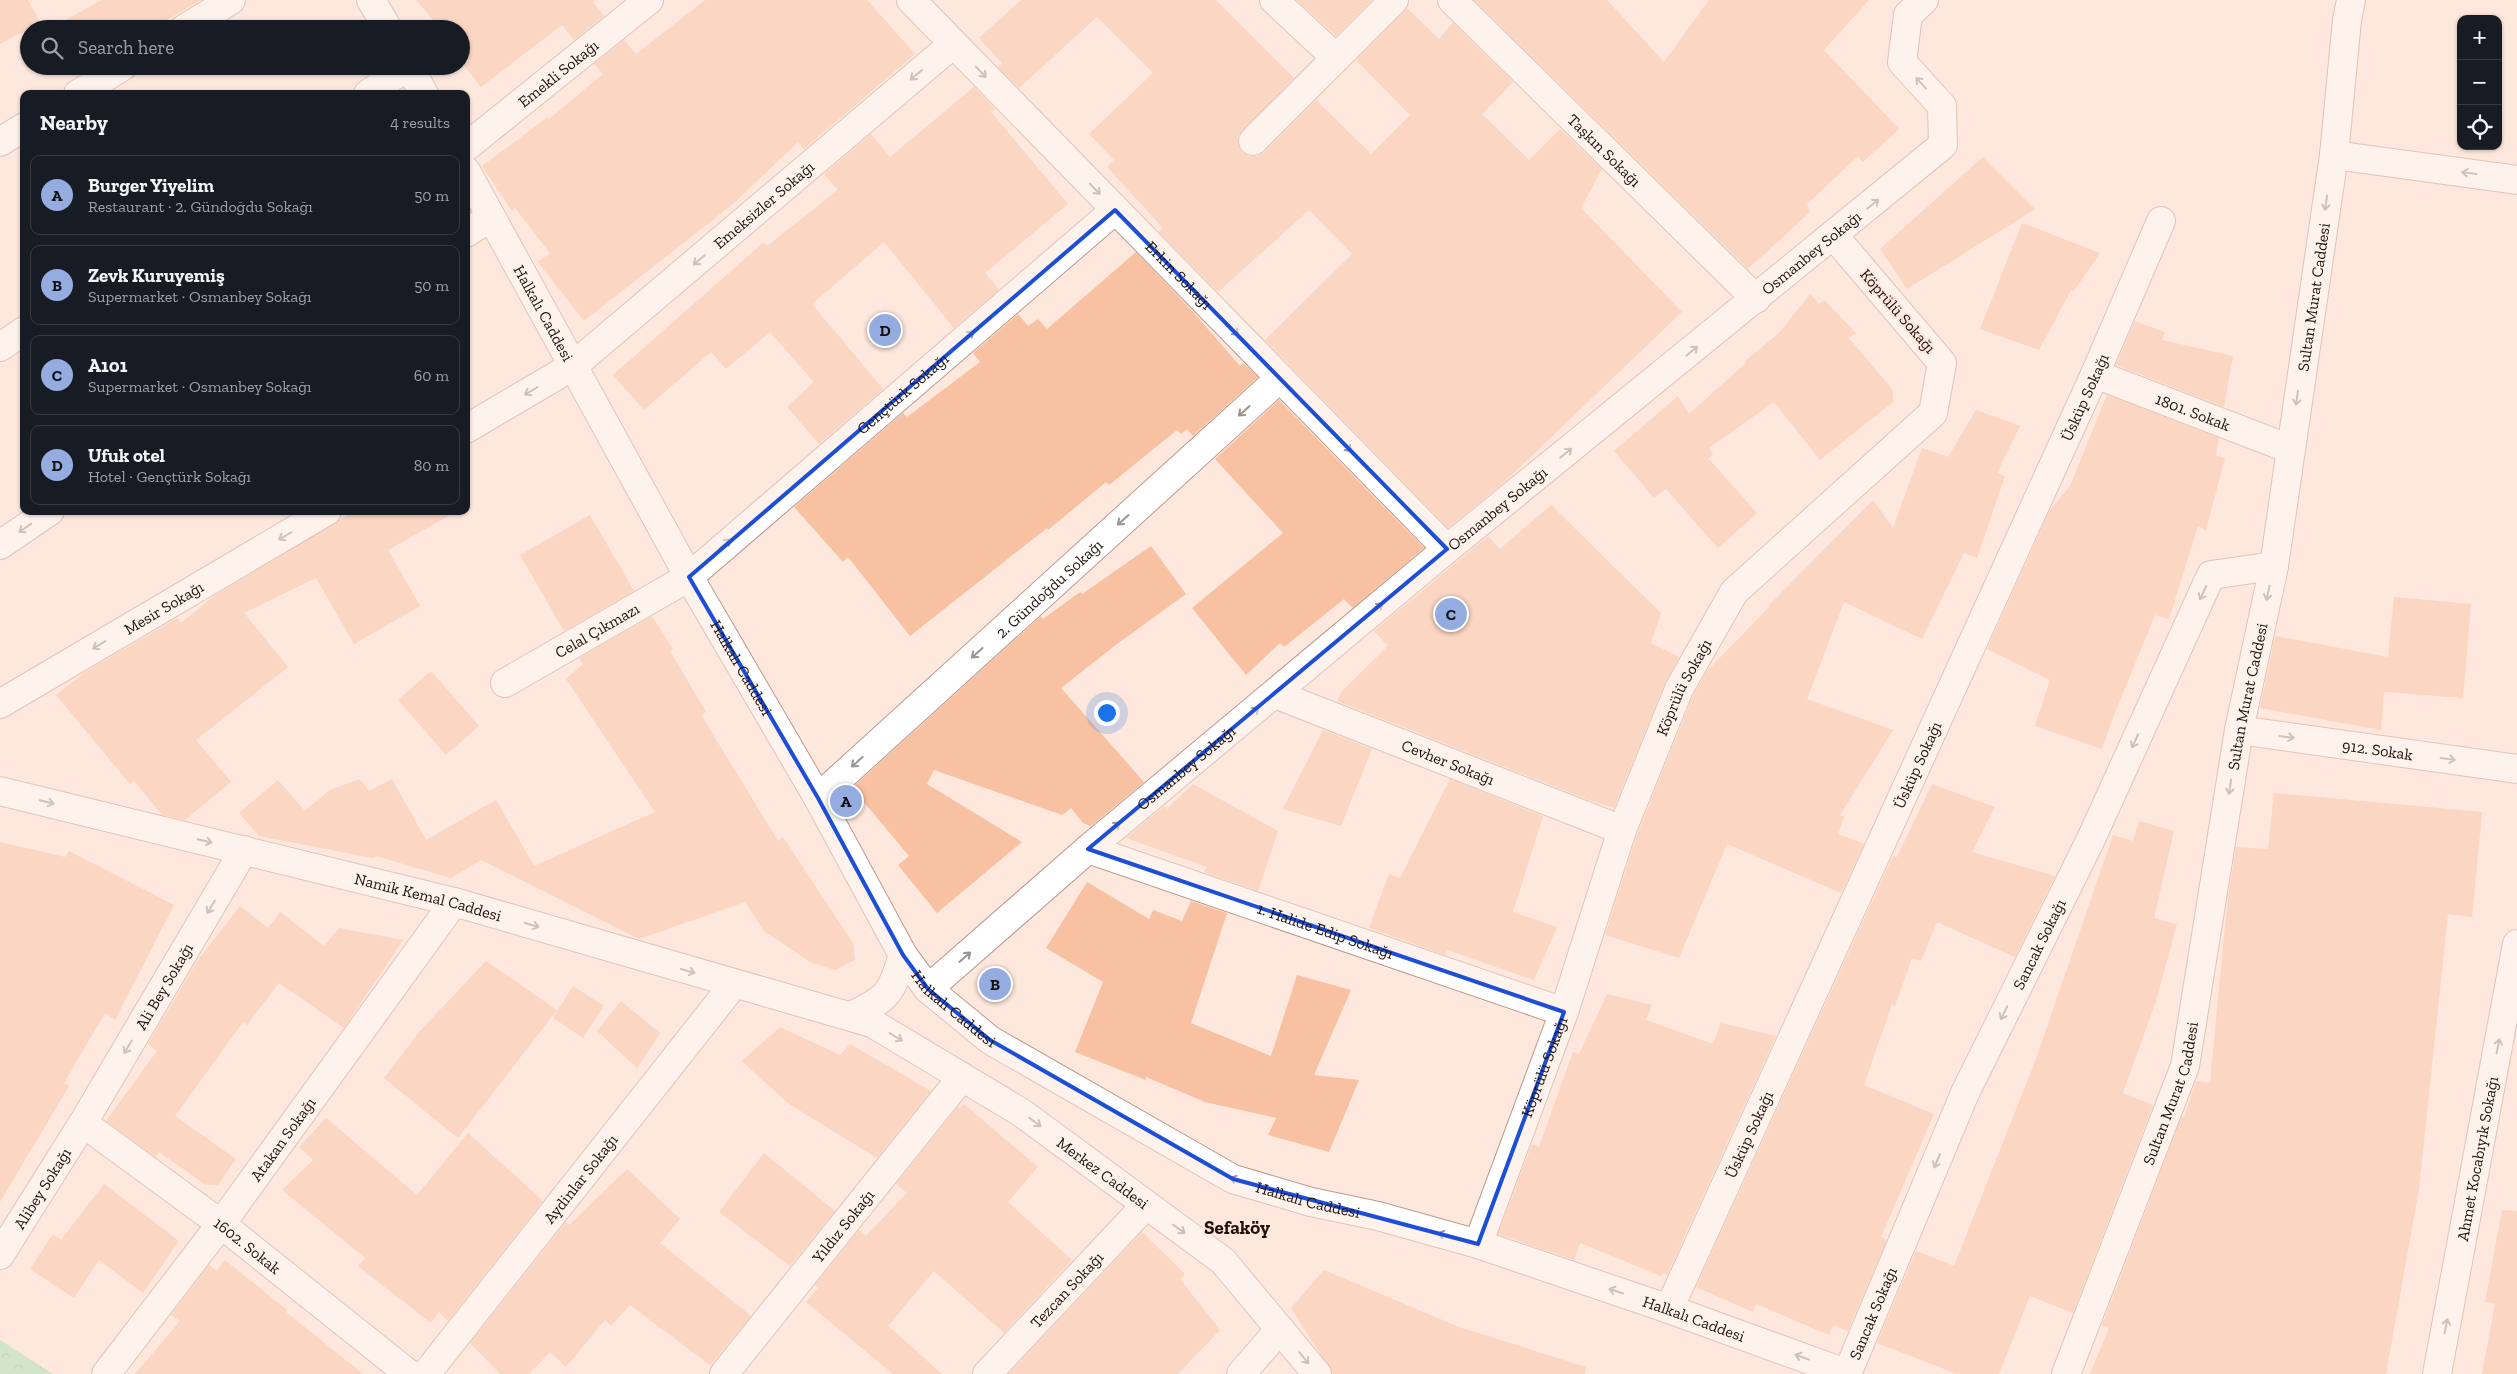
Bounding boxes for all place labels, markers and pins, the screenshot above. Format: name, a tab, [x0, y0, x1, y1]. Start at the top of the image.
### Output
pin: D	[869, 311, 901, 349]
pin: C	[1435, 595, 1467, 633]
pin: A	[830, 782, 862, 820]
pin: B	[979, 965, 1011, 1003]

